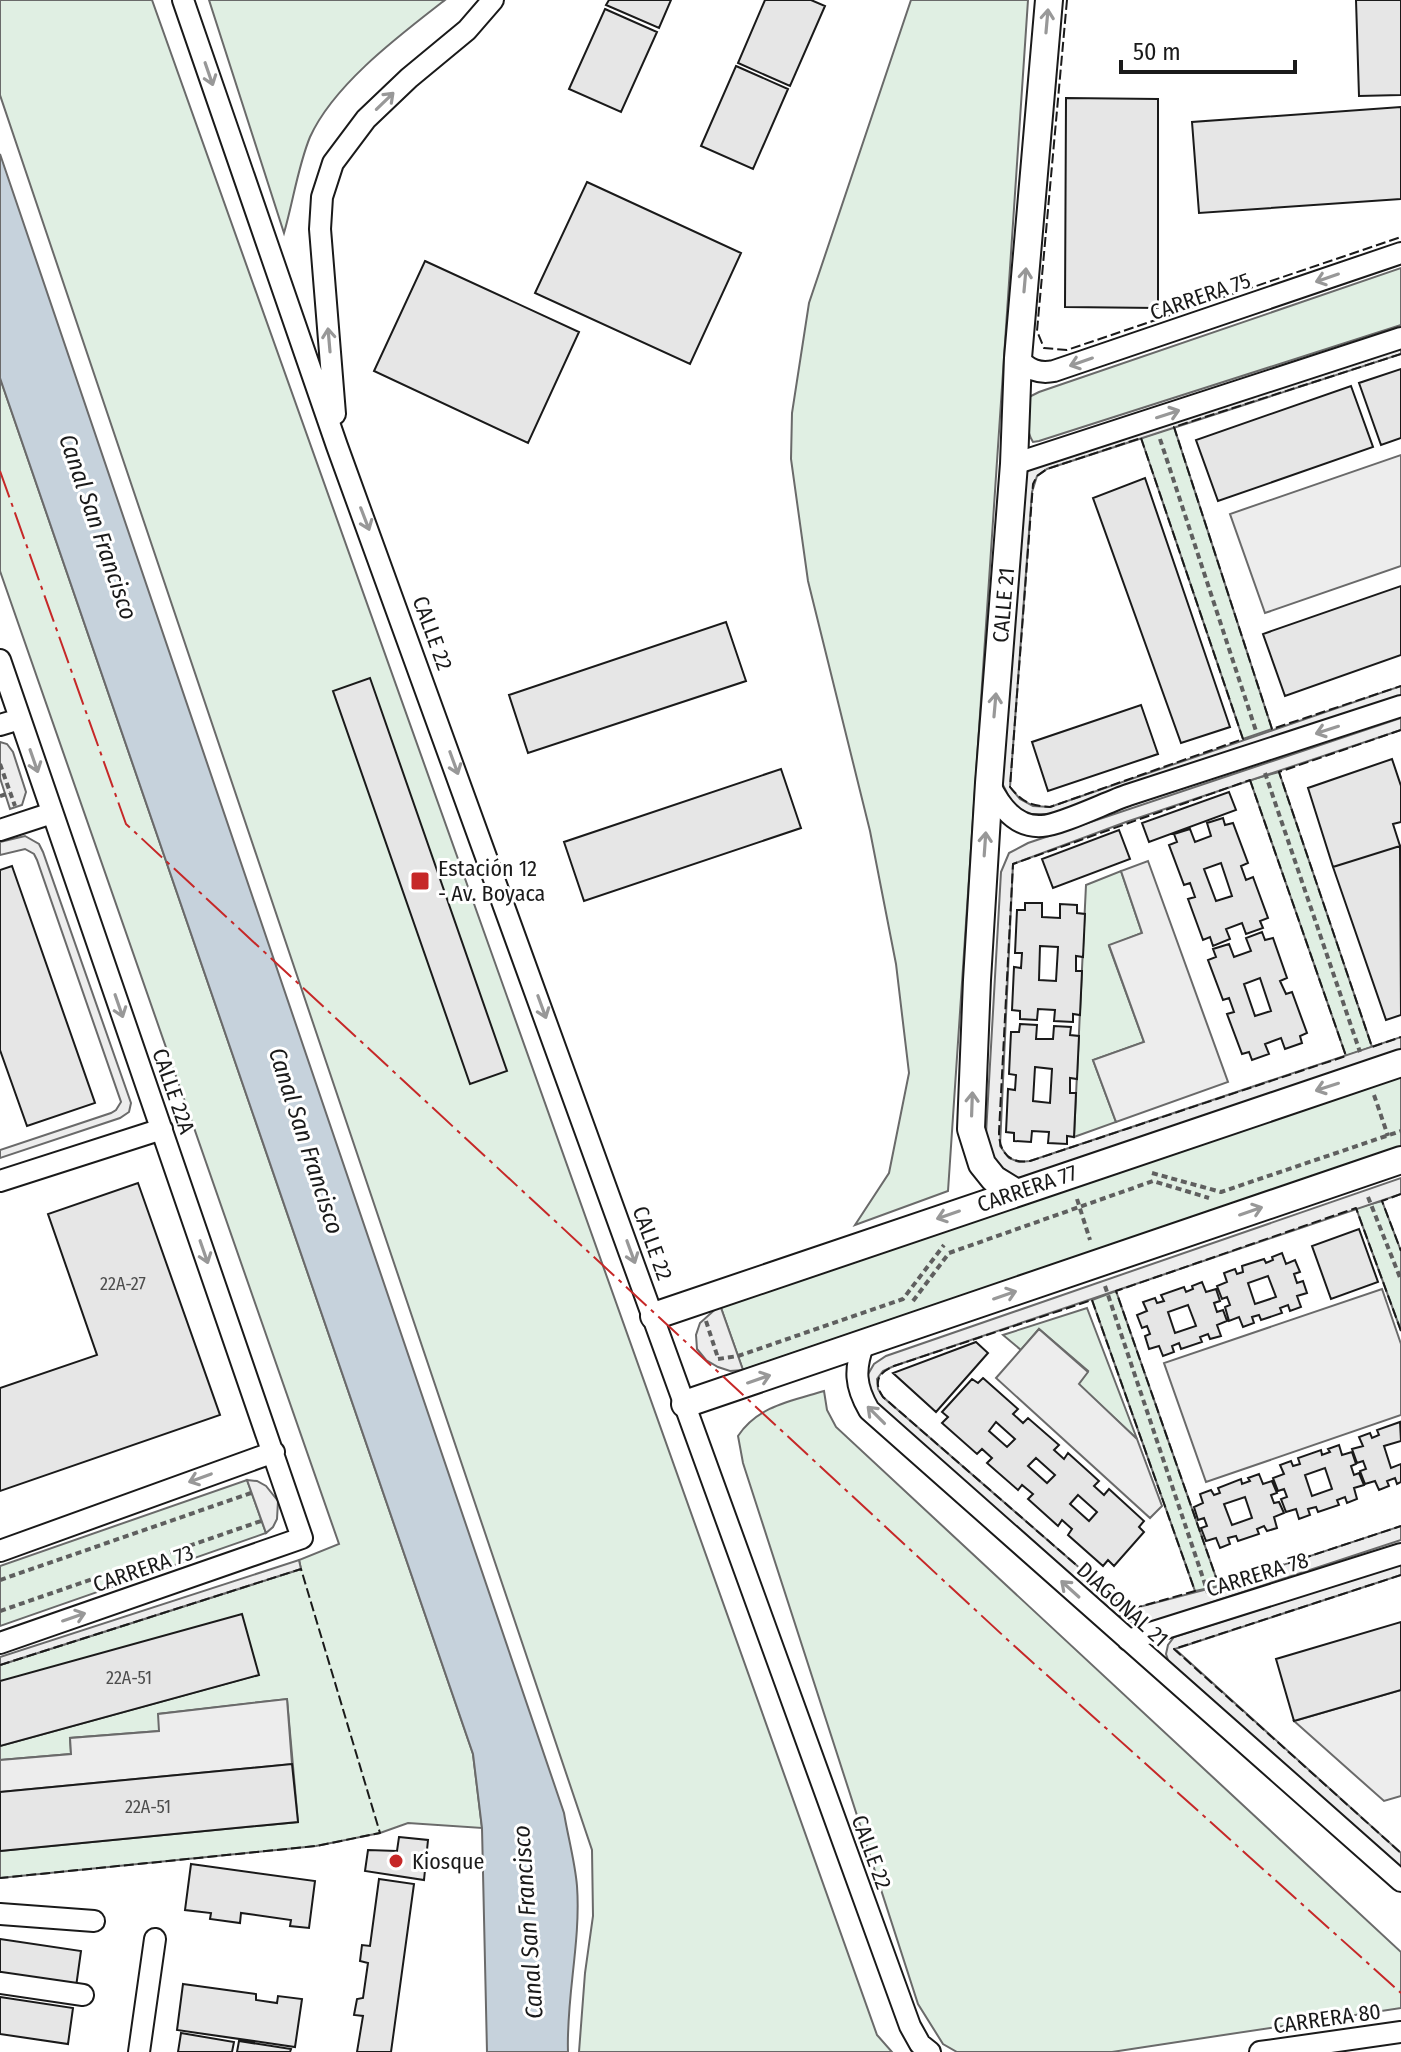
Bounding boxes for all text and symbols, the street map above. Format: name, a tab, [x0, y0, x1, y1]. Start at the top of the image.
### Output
one-way arrow	[1040, 8, 1055, 35]
scale bar	[1121, 24, 1295, 74]
text: 50 m	[1133, 38, 1181, 66]
one-way arrow	[202, 61, 217, 86]
one-way arrow	[375, 92, 394, 111]
one-way arrow	[1017, 267, 1032, 294]
street label: CARRERA 75	[1146, 267, 1254, 326]
one-way arrow	[1315, 271, 1340, 286]
one-way arrow	[321, 327, 336, 354]
one-way arrow	[1069, 355, 1094, 370]
one-way arrow	[1155, 406, 1181, 421]
water label: Canal San Francisco	[53, 431, 143, 623]
one-way arrow	[359, 506, 373, 531]
street label: CALLE 21	[987, 566, 1020, 644]
street label: CALLE 22	[407, 592, 458, 674]
one-way arrow	[988, 693, 1003, 719]
one-way arrow	[1315, 724, 1340, 738]
one-way arrow	[28, 748, 43, 773]
one-way arrow	[448, 750, 462, 775]
one-way arrow	[978, 831, 993, 858]
place label: Estación 12 - Av. Boyaca	[438, 855, 545, 907]
marker: Estación 12 - Av. Boyaca	[409, 870, 431, 892]
one-way arrow	[113, 994, 127, 1018]
one-way arrow	[536, 995, 551, 1020]
water label: Canal San Francisco	[263, 1044, 349, 1238]
street label: CALLE 22A	[146, 1045, 201, 1138]
one-way arrow	[1315, 1081, 1340, 1096]
one-way arrow	[965, 1091, 980, 1118]
street label: CARRERA 77	[974, 1159, 1081, 1218]
street label: CALLE 22	[627, 1202, 678, 1284]
one-way arrow	[1238, 1203, 1263, 1218]
one-way arrow	[936, 1209, 961, 1224]
one-way arrow	[198, 1239, 213, 1264]
one-way arrow	[624, 1239, 639, 1264]
house number: 22A-27	[100, 1273, 146, 1295]
one-way arrow	[992, 1286, 1017, 1301]
one-way arrow	[746, 1370, 771, 1385]
one-way arrow	[867, 1406, 886, 1425]
one-way arrow	[188, 1472, 213, 1486]
street label: CARRERA 73	[89, 1539, 197, 1598]
street label: CARRERA 78	[1203, 1546, 1311, 1603]
street label: DIAGONAL 21	[1071, 1556, 1174, 1653]
one-way arrow	[1060, 1580, 1080, 1598]
one-way arrow	[61, 1609, 85, 1623]
house number: 22A-51	[106, 1667, 152, 1689]
house number: 22A-51	[125, 1796, 171, 1818]
street label: CALLE 22	[846, 1811, 897, 1893]
water label: Canal San Francisco	[507, 1824, 549, 2020]
place label: Kiosque	[412, 1848, 484, 1875]
marker: Kiosque	[387, 1852, 405, 1870]
street label: CARRERA 80	[1272, 1998, 1383, 2039]

